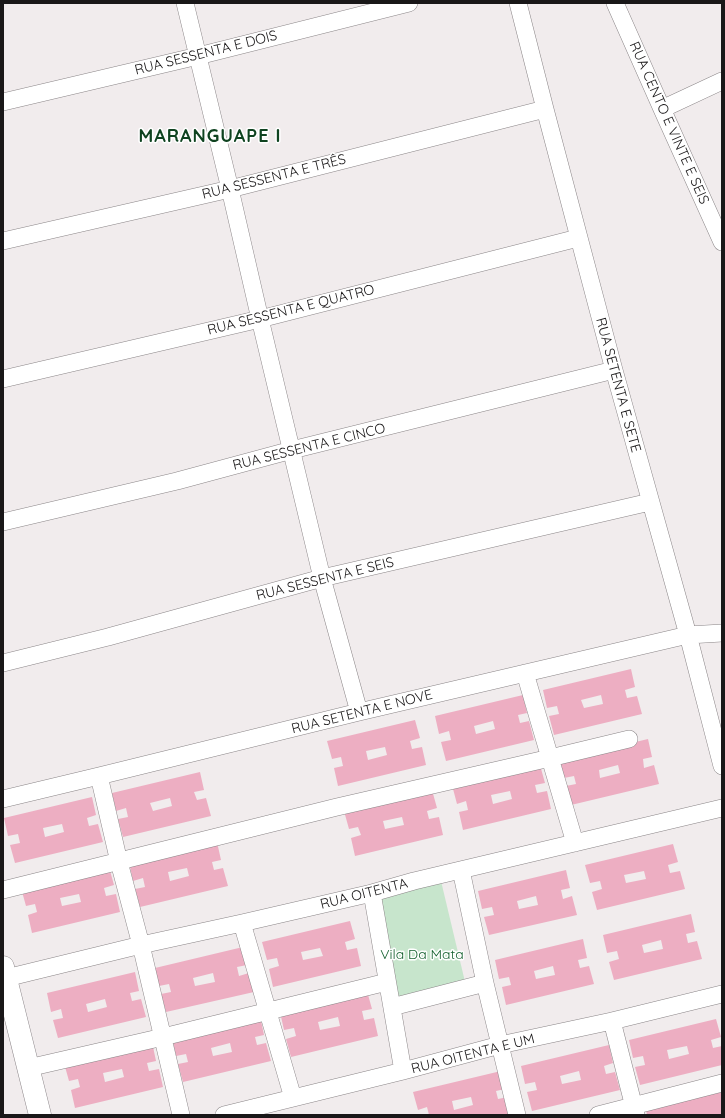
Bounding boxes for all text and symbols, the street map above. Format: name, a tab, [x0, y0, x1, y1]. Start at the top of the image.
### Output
street label: RUA SESSENTA E DOIS	[133, 27, 279, 79]
street label: RUA CENTO E VINTE E SEIS	[626, 39, 712, 207]
district label: MARANGUAPE I	[138, 126, 282, 148]
street label: RUA SESSENTA E TRÊS	[200, 151, 348, 203]
street label: RUA SESSENTA E QUATRO	[206, 281, 376, 339]
street label: RUA SETENTA E SETE	[592, 316, 644, 454]
street label: RUA SESSENTA E CINCO	[231, 420, 387, 474]
street label: RUA SESSENTA E SEIS	[254, 554, 396, 604]
street label: RUA SETENTA E NOVE	[290, 686, 434, 738]
street label: RUA OITENTA	[318, 875, 410, 913]
park label: Vila Da Mata	[380, 947, 464, 963]
street label: RUA OITENTA E UM	[409, 1031, 537, 1077]

